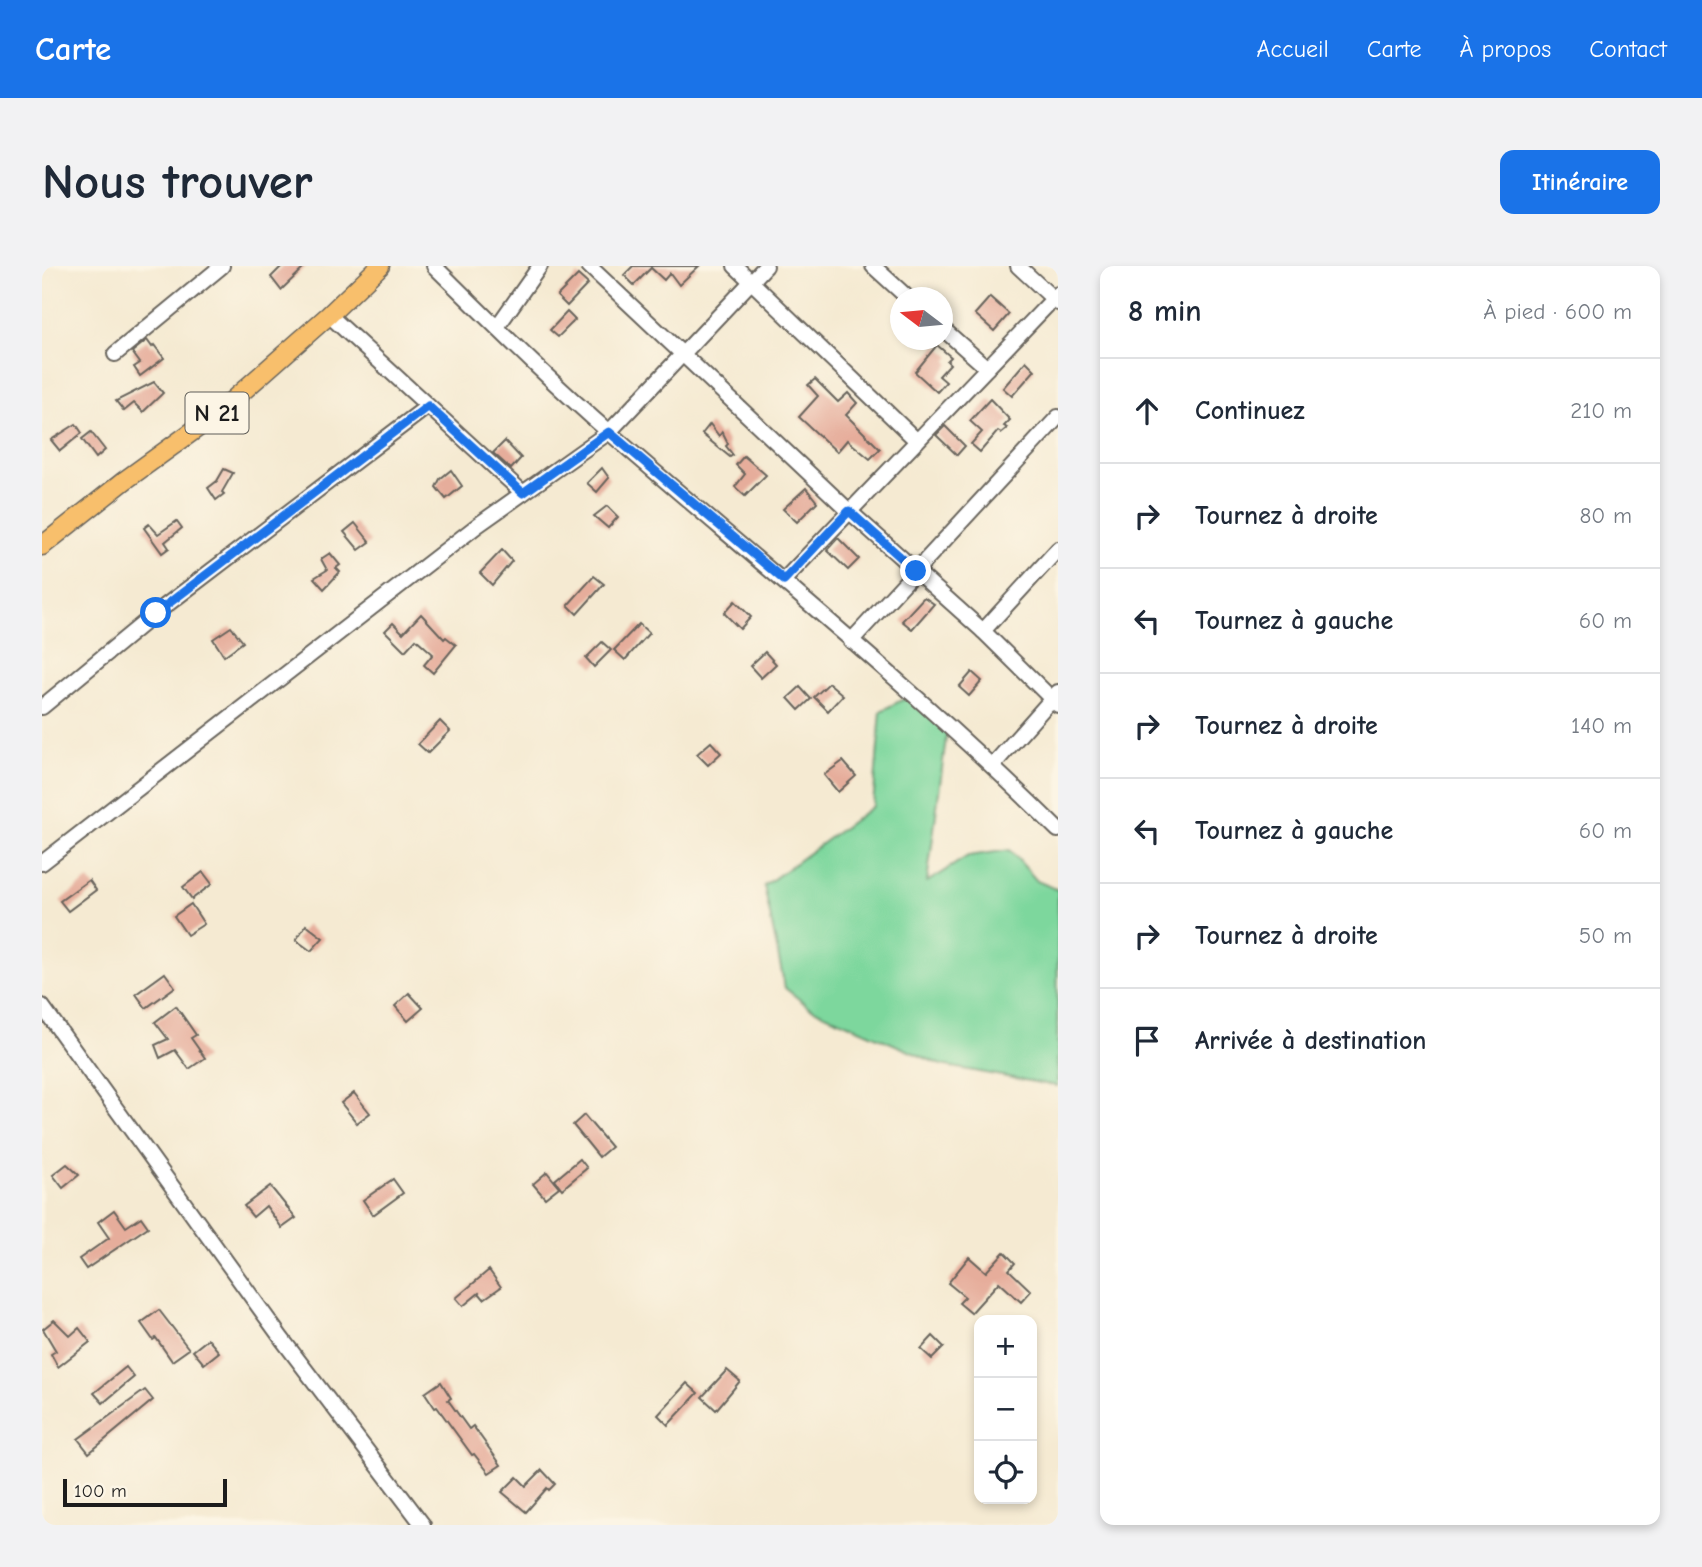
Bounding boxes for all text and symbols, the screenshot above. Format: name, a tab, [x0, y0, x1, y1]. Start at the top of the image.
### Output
text: Carte	[35, 30, 111, 68]
text: Accueil	[1257, 35, 1329, 63]
text: Carte	[1367, 35, 1422, 63]
text: À propos	[1460, 35, 1551, 63]
text: Contact	[1589, 35, 1667, 63]
button: Itinéraire	[1500, 150, 1660, 214]
text: Nous trouver	[42, 154, 313, 210]
north arrow	[890, 287, 953, 350]
text: 8 min	[1128, 294, 1202, 329]
text: À pied · 600 m	[1483, 298, 1632, 325]
icon: ahead	[1128, 392, 1166, 430]
road number: N 21	[186, 393, 248, 434]
text: Continuez	[1195, 396, 1305, 426]
text: 210 m	[1570, 397, 1632, 424]
icon: right	[1128, 497, 1166, 535]
text: Tournez à droite	[1195, 501, 1378, 531]
text: 80 m	[1579, 502, 1632, 529]
route end	[900, 555, 931, 586]
route start	[140, 597, 171, 628]
icon: left	[1128, 602, 1166, 640]
text: Tournez à gauche	[1195, 606, 1393, 636]
text: 60 m	[1579, 607, 1632, 634]
icon: right	[1128, 707, 1166, 745]
text: Tournez à droite	[1195, 711, 1378, 741]
text: 140 m	[1571, 712, 1632, 739]
icon: left	[1128, 812, 1166, 850]
text: Tournez à gauche	[1195, 816, 1393, 846]
text: 60 m	[1579, 817, 1632, 844]
icon: right	[1128, 917, 1166, 955]
text: Tournez à droite	[1195, 921, 1378, 951]
text: 50 m	[1579, 922, 1632, 949]
icon: arrive	[1128, 1022, 1166, 1060]
text: Arrivée à destination	[1195, 1026, 1426, 1056]
map controls	[974, 1315, 1037, 1504]
button: +	[974, 1315, 1037, 1378]
button: −	[974, 1378, 1037, 1441]
button: locate	[974, 1441, 1037, 1504]
scale bar	[63, 1476, 228, 1508]
text: 100 m	[74, 1480, 127, 1502]

